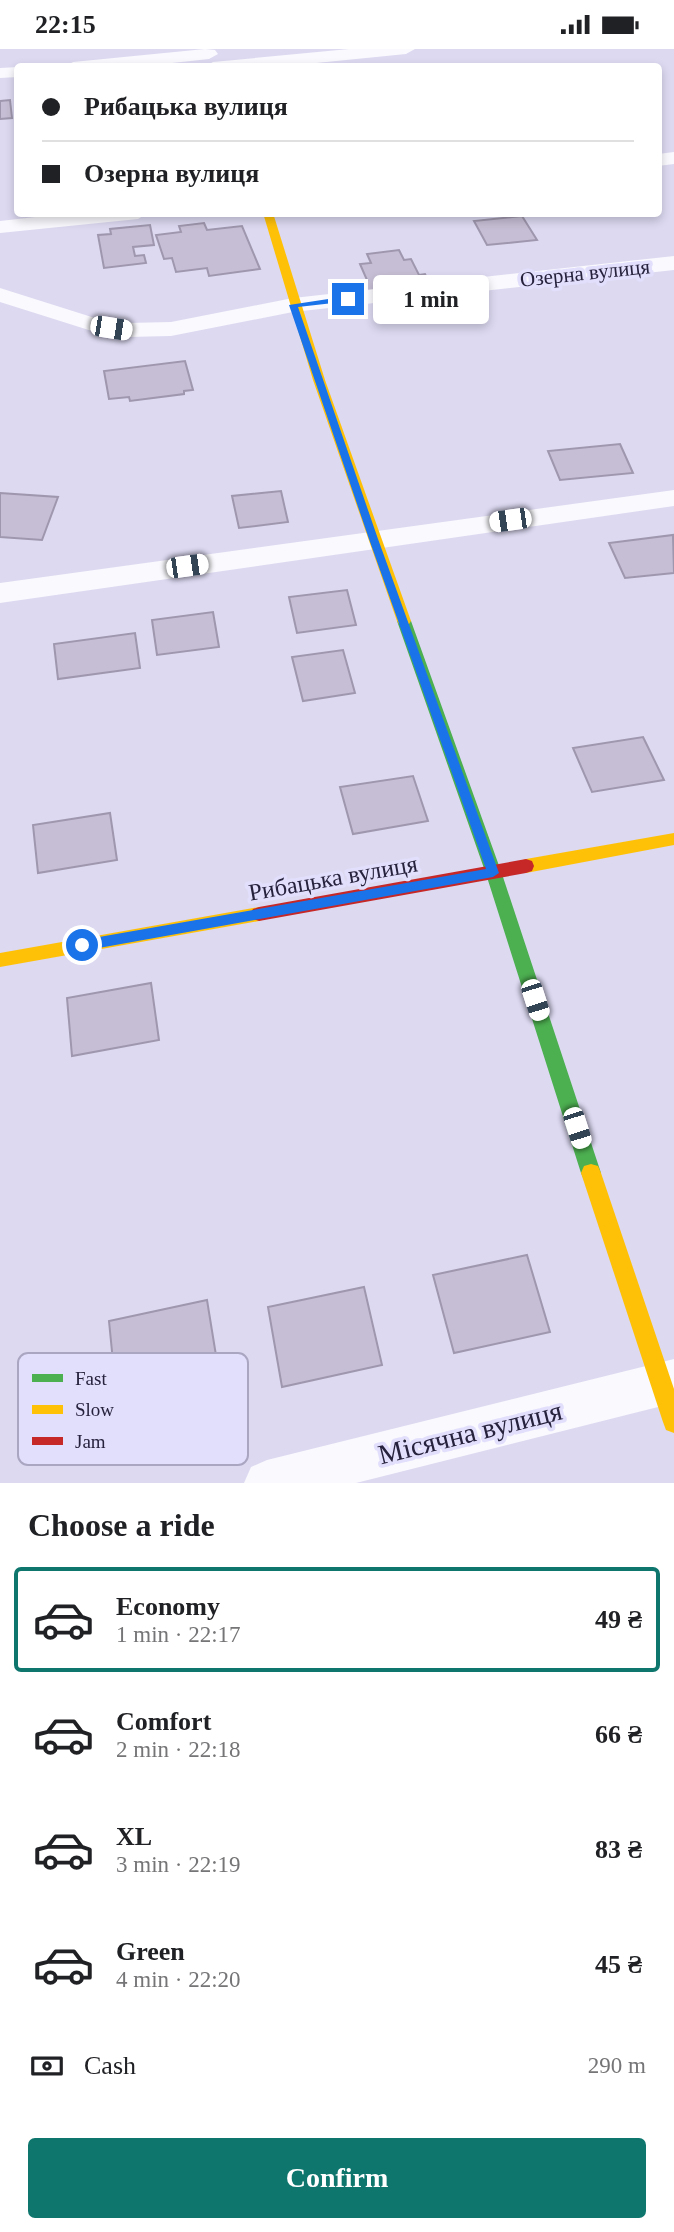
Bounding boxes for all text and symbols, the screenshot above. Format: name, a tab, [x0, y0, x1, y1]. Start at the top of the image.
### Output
text: 22:15	[35, 10, 96, 39]
text: Рибацька вулиця	[84, 92, 288, 121]
text: Озерна вулиця	[84, 159, 259, 188]
street label: Озерна вулиця	[519, 254, 651, 292]
callout: 1 min	[372, 275, 488, 323]
route end	[332, 283, 364, 315]
text: 1 min	[403, 287, 459, 312]
car	[89, 314, 134, 342]
car	[488, 507, 533, 533]
car	[165, 553, 210, 579]
street label: Рибацька вулиця	[247, 850, 419, 906]
route start	[66, 929, 98, 961]
car	[519, 977, 552, 1023]
car	[561, 1105, 594, 1151]
legend	[18, 1353, 248, 1465]
text: Fast	[75, 1368, 107, 1389]
street label: Місячна вулиця	[375, 1395, 565, 1470]
text: Slow	[75, 1399, 114, 1420]
text: Jam	[75, 1431, 106, 1452]
text: Choose a ride	[28, 1507, 215, 1543]
icon: car	[32, 1588, 95, 1651]
text: Economy	[116, 1592, 220, 1621]
text: 49 ₴	[595, 1605, 642, 1634]
text: 1 min · 22:17	[116, 1622, 241, 1647]
icon: car	[32, 1703, 95, 1766]
text: Comfort	[116, 1707, 211, 1736]
text: 66 ₴	[595, 1720, 642, 1749]
text: 2 min · 22:18	[116, 1737, 241, 1762]
icon: car	[32, 1818, 95, 1881]
text: XL	[116, 1822, 152, 1851]
text: 83 ₴	[595, 1835, 642, 1864]
text: 3 min · 22:19	[116, 1852, 241, 1877]
icon: car	[32, 1933, 95, 1996]
text: Green	[116, 1937, 185, 1966]
text: 45 ₴	[595, 1950, 642, 1979]
text: 4 min · 22:20	[116, 1967, 241, 1992]
icon: cash	[28, 2047, 66, 2085]
text: Cash	[84, 2051, 136, 2080]
text: 290 m	[588, 2053, 646, 2078]
button: Confirm	[28, 2138, 646, 2218]

